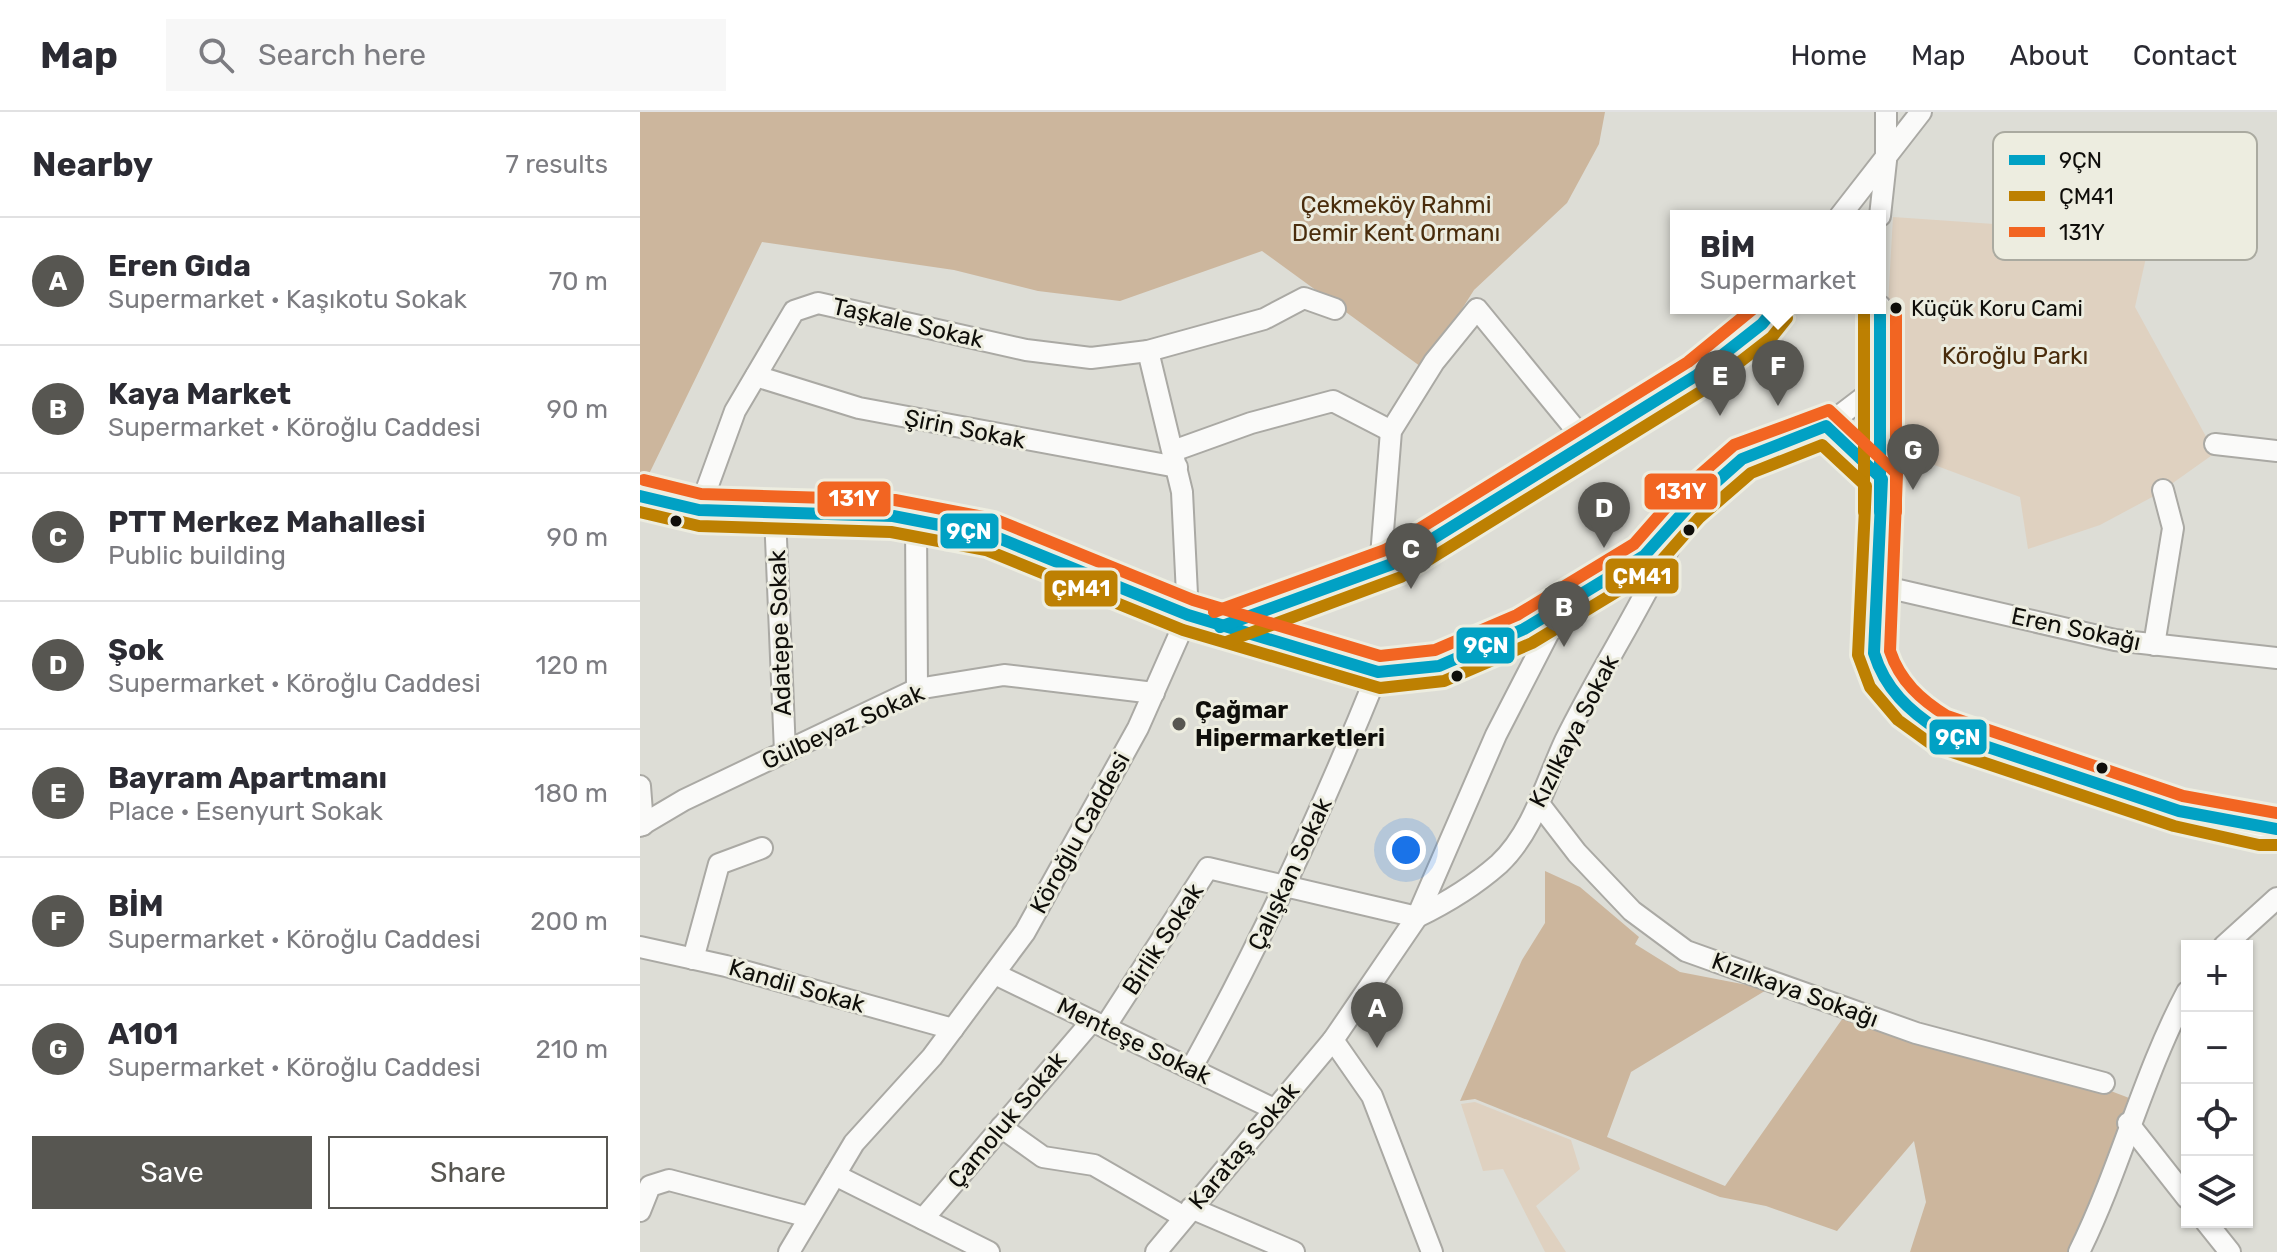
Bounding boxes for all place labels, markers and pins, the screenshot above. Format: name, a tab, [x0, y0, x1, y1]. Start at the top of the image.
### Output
place label: Küçük Koru Cami	[1911, 295, 2083, 322]
marker: Küçük Koru Cami	[1888, 300, 1904, 316]
pin: F	[1752, 340, 1804, 406]
pin: E	[1694, 350, 1746, 416]
pin: G	[1887, 424, 1939, 490]
pin: D	[1578, 482, 1630, 548]
unlabelled marker	[668, 513, 684, 529]
unlabelled marker	[1681, 522, 1697, 538]
pin: C	[1385, 523, 1437, 589]
pin: B	[1538, 581, 1590, 647]
unlabelled marker	[1449, 668, 1465, 684]
place label: Çağmar Hipermarketleri	[1195, 696, 1385, 752]
marker: Çağmar Hipermarketleri	[1170, 715, 1188, 733]
unlabelled marker	[2094, 760, 2110, 776]
pin: A	[1351, 982, 1403, 1048]

